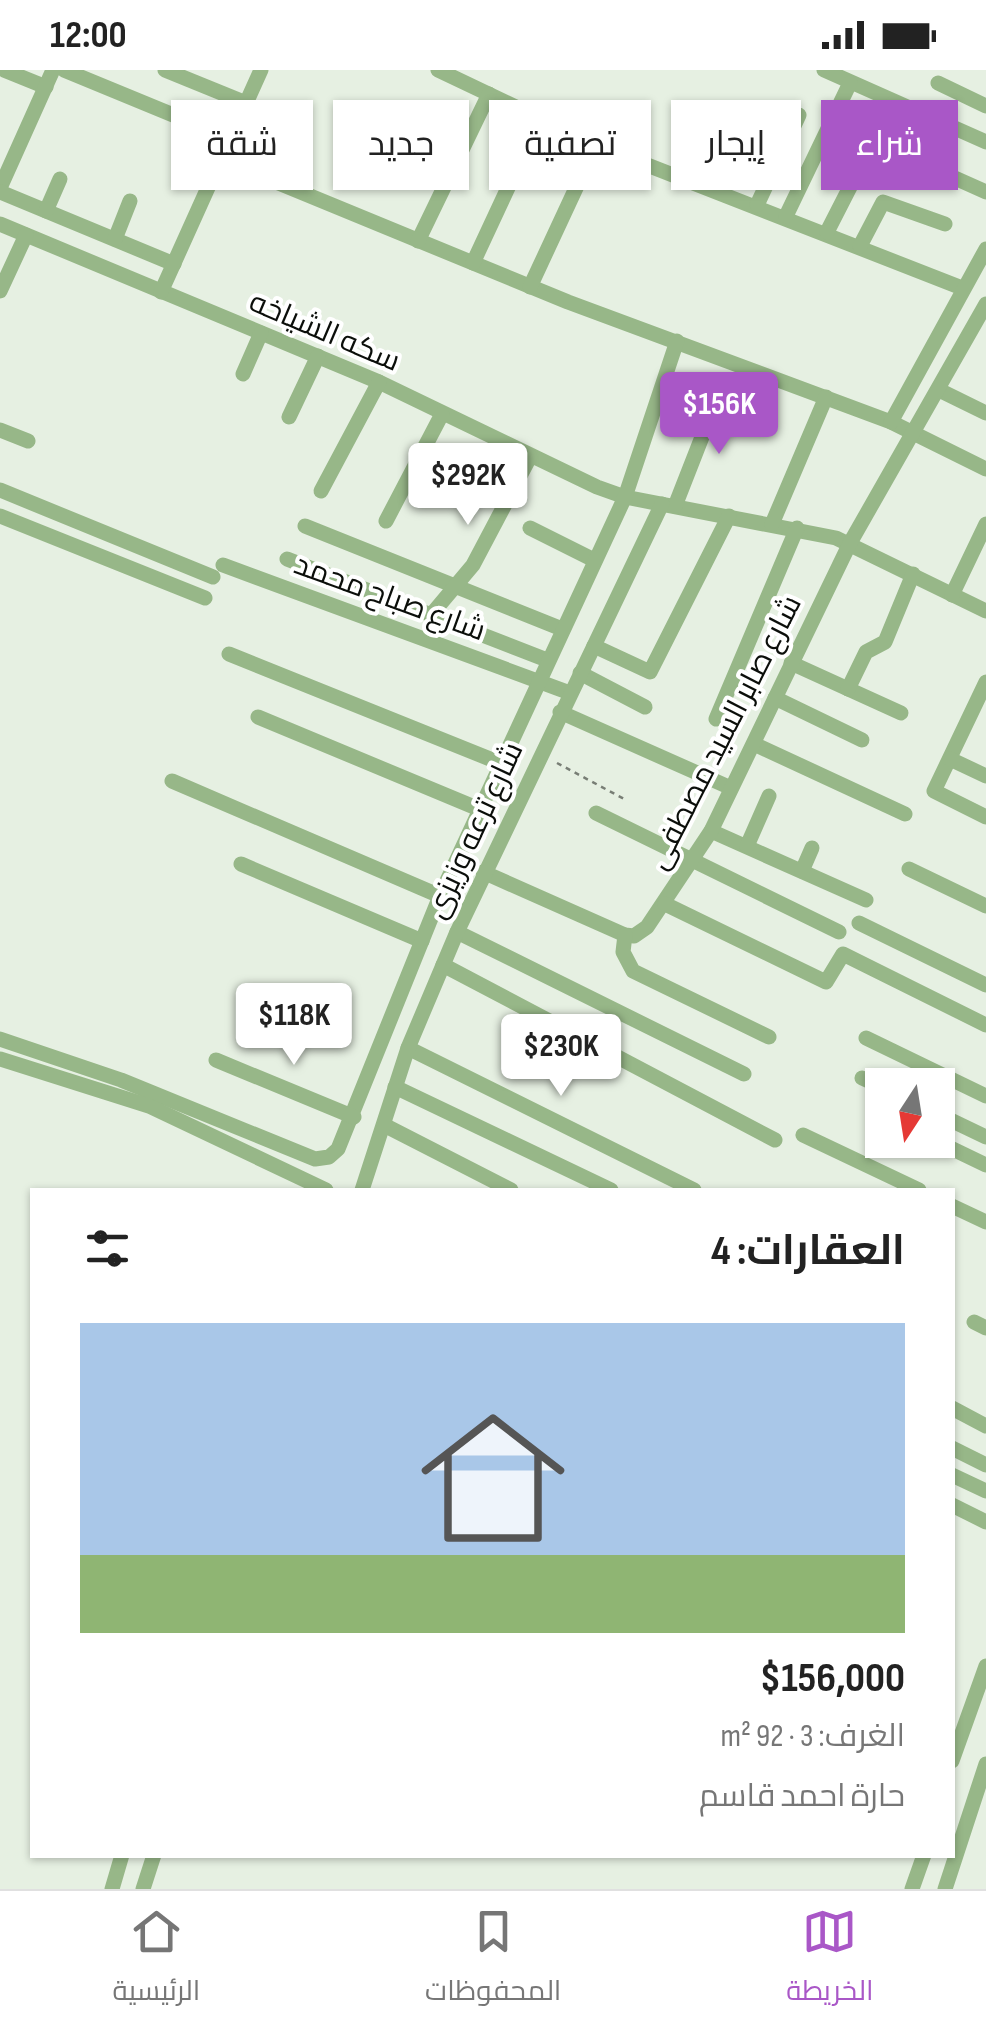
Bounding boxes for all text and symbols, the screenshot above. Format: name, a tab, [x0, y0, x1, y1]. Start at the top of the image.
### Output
text: 12:00	[50, 13, 127, 58]
chip: شقة	[171, 100, 313, 190]
chip: جديد	[333, 100, 469, 190]
chip: تصفية	[489, 100, 651, 190]
chip: إيجار	[671, 100, 801, 190]
chip: شراء	[821, 100, 958, 190]
street label: سكه الشياخه	[244, 284, 405, 380]
pin: $156K	[649, 372, 789, 457]
text: $156K	[682, 385, 756, 424]
pin: $292K	[398, 443, 538, 528]
text: $292K	[430, 456, 506, 495]
street label: شارع صباح محمد	[289, 547, 490, 650]
street label: شارع صابر السيد مصطفى	[640, 589, 811, 876]
street label: شارع ترعه وزيزى	[418, 737, 532, 925]
pin: $118K	[224, 983, 364, 1068]
text: $118K	[258, 996, 330, 1035]
pin: $230K	[491, 1014, 631, 1099]
text: $230K	[523, 1027, 599, 1066]
north arrow	[865, 1068, 955, 1158]
map controls	[865, 1068, 955, 1158]
icon: filters	[80, 1221, 135, 1276]
text: العقارات: 4	[711, 1226, 905, 1277]
icon: home	[403, 1388, 583, 1568]
text: $156,000	[760, 1653, 905, 1704]
text: الغرف: 3 · 92 m²	[720, 1717, 905, 1756]
text: حارة احمد قاسم	[699, 1777, 905, 1816]
tab: الرئيسية	[112, 1904, 200, 2016]
tab: المحفوظات	[425, 1904, 561, 2016]
tab: الخريطة	[786, 1904, 874, 2016]

